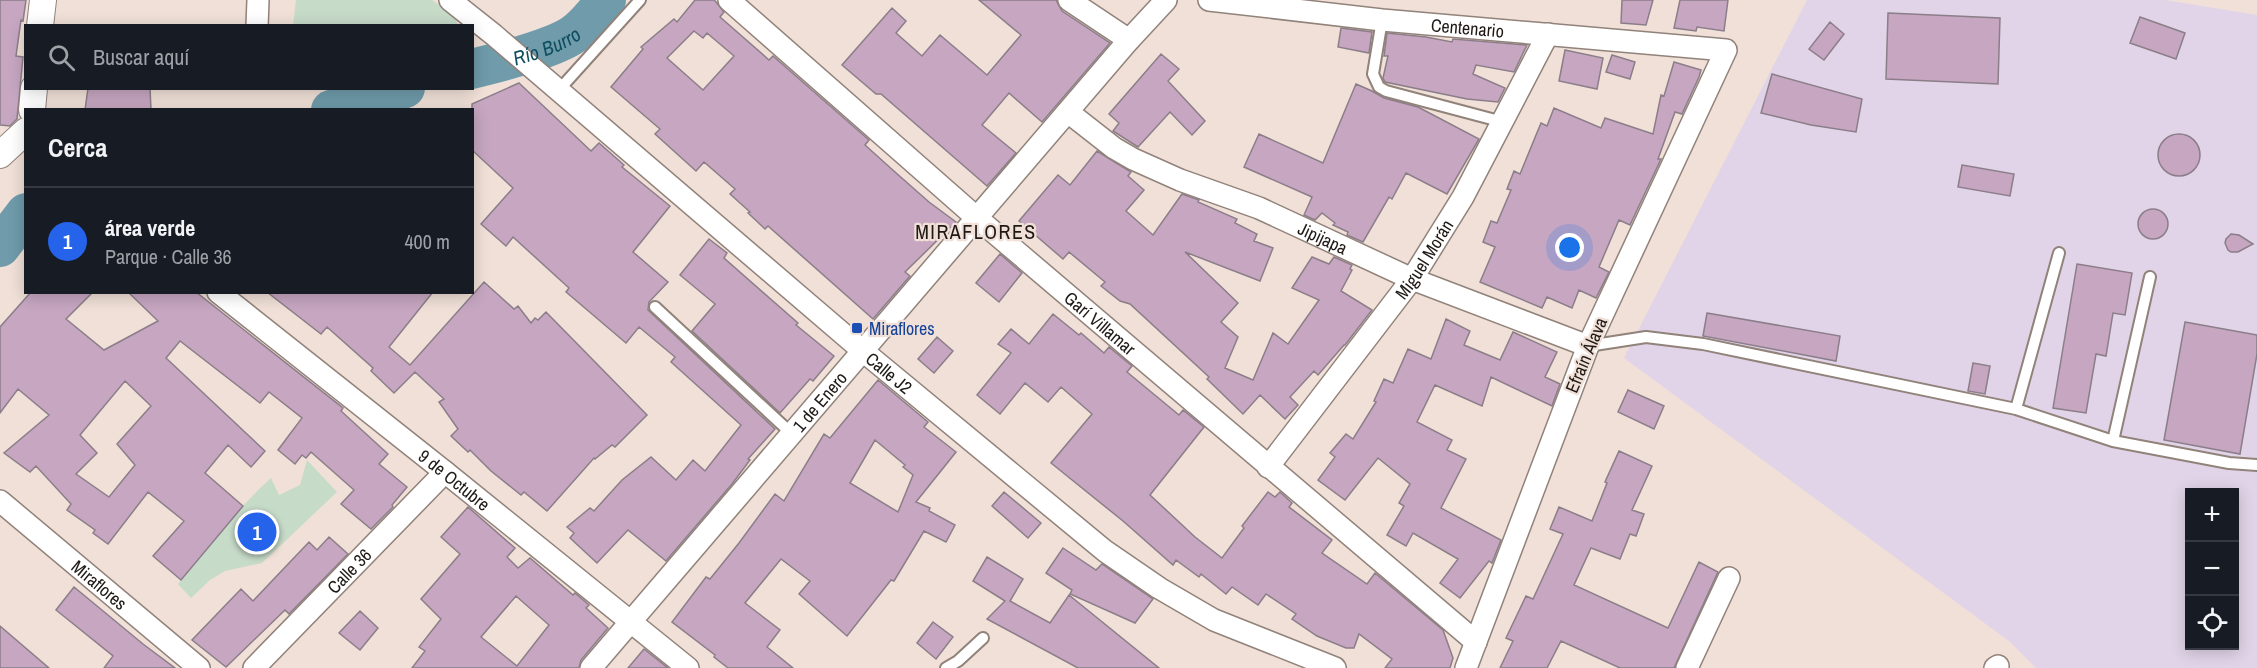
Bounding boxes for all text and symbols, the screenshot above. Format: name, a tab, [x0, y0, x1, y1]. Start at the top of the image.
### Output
street label: Centenario	[1430, 12, 1505, 43]
water label: Río Burro	[510, 20, 586, 71]
search box	[24, 24, 474, 90]
icon: search	[45, 41, 78, 74]
text: Buscar aquí	[93, 42, 189, 72]
text: Cerca	[48, 130, 107, 165]
text: área verde	[105, 213, 195, 243]
street label: Miguel Morán	[1389, 214, 1459, 304]
street label: Jipijapa	[1294, 215, 1352, 260]
district label: MIRAFLORES	[915, 218, 1037, 245]
text: 1	[63, 228, 72, 255]
text: 400 m	[404, 228, 450, 255]
your location	[1555, 233, 1584, 262]
text: Parque · Calle 36	[105, 243, 232, 270]
street label: Garí Villamar	[1059, 285, 1142, 360]
street label: Efraín Álava	[1559, 313, 1613, 397]
place label: Miraflores	[869, 316, 935, 341]
marker: Miraflores	[850, 321, 864, 335]
street label: Calle J2	[861, 346, 918, 399]
street label: 1 de Enero	[786, 366, 852, 437]
street label: 9 de Octubre	[413, 443, 496, 516]
map controls	[2185, 488, 2239, 650]
button: +	[2185, 488, 2239, 542]
pin: 1	[238, 510, 276, 554]
street label: Calle 36	[321, 542, 377, 599]
button: −	[2185, 542, 2239, 596]
street label: Miraflores	[66, 554, 133, 615]
button: locate	[2185, 596, 2239, 650]

